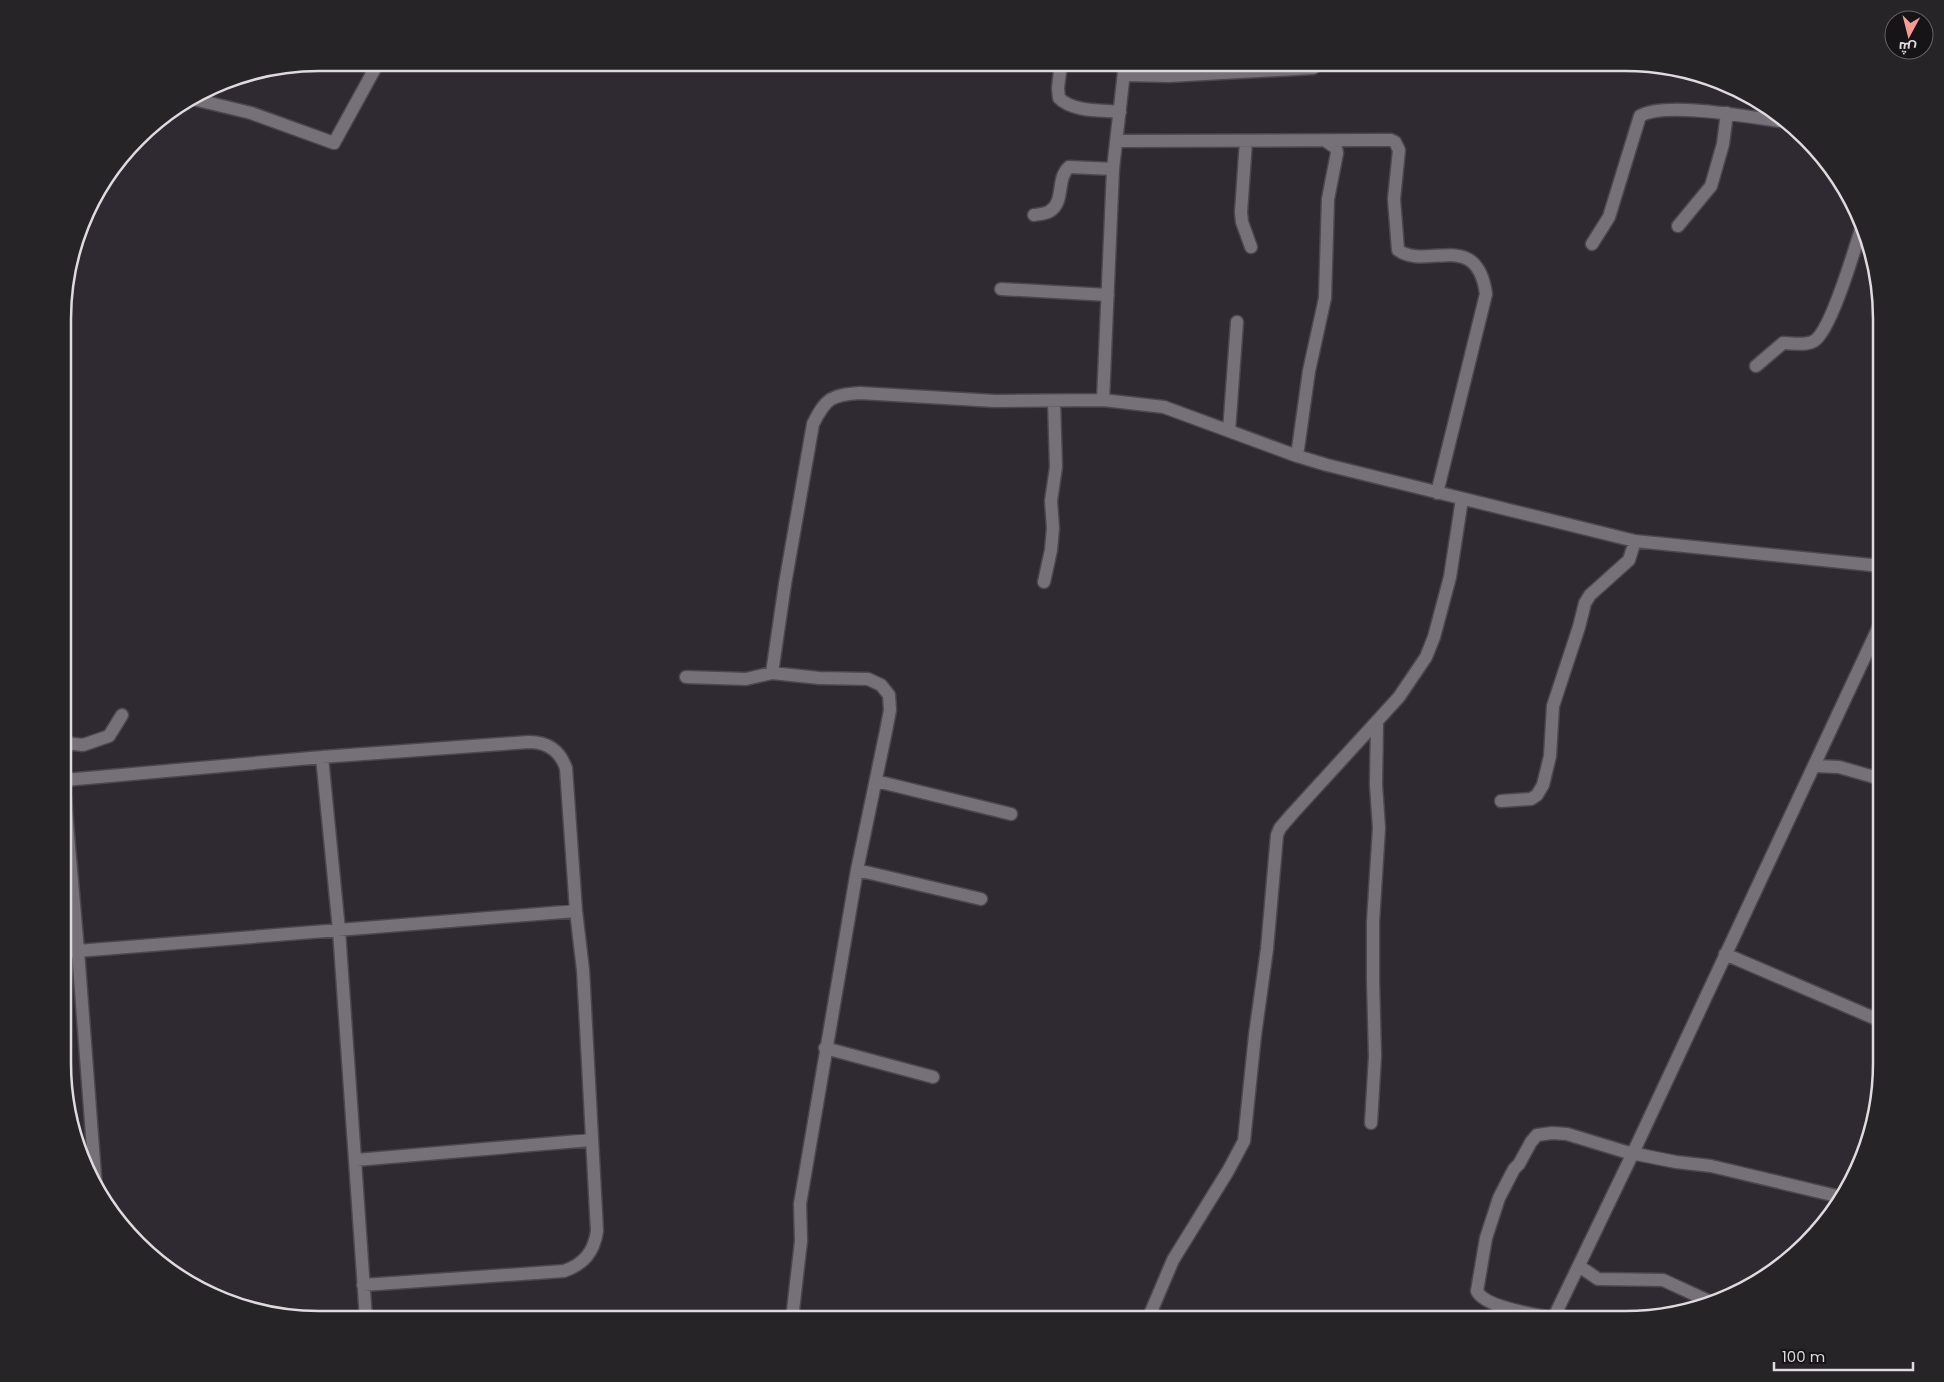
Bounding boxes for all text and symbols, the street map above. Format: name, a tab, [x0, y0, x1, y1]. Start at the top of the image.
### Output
north arrow	[1884, 10, 1934, 60]
text: ش	[1897, 37, 1918, 59]
scale bar	[1774, 1340, 1913, 1372]
text: 100 m	[1782, 1346, 1825, 1367]

